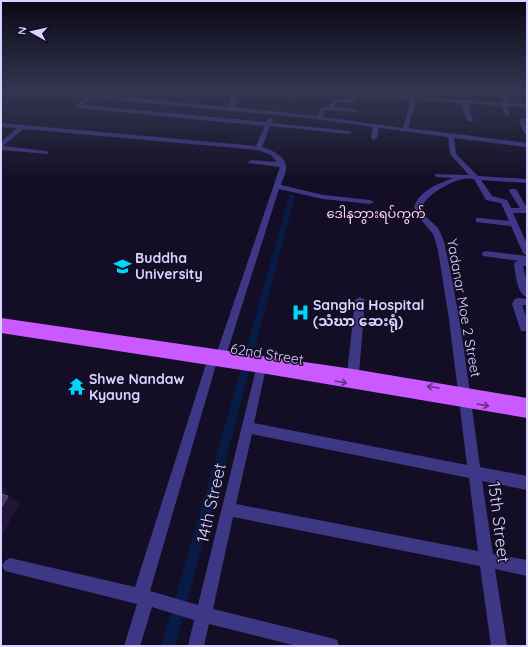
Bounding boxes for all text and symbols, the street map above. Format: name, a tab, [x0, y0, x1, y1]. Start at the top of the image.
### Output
north arrow	[12, 12, 52, 52]
text: N	[15, 26, 30, 36]
district label: ဒေါနဘွားရပ်ကွက်	[326, 205, 426, 224]
street label: Yadanar Moe 2 Street	[443, 237, 485, 379]
place label: Buddha University	[135, 249, 203, 283]
school or university icon: Buddha University	[112, 256, 132, 276]
place label: Sangha Hospital (သံဃာ ဆေးရုံ)	[313, 296, 424, 333]
hospital icon: Sangha Hospital (သံဃာ ဆေးရုံ)	[290, 303, 310, 323]
street label: 62nd Street	[229, 339, 305, 369]
place label: Shwe Nandaw Kyaung	[89, 370, 184, 404]
temple icon: Shwe Nandaw Kyaung	[66, 377, 86, 397]
one-way arrow	[334, 378, 347, 386]
one-way arrow	[427, 383, 440, 391]
one-way arrow	[476, 401, 489, 409]
street label: 14th Street	[191, 461, 230, 545]
street label: 15th Street	[484, 480, 515, 564]

